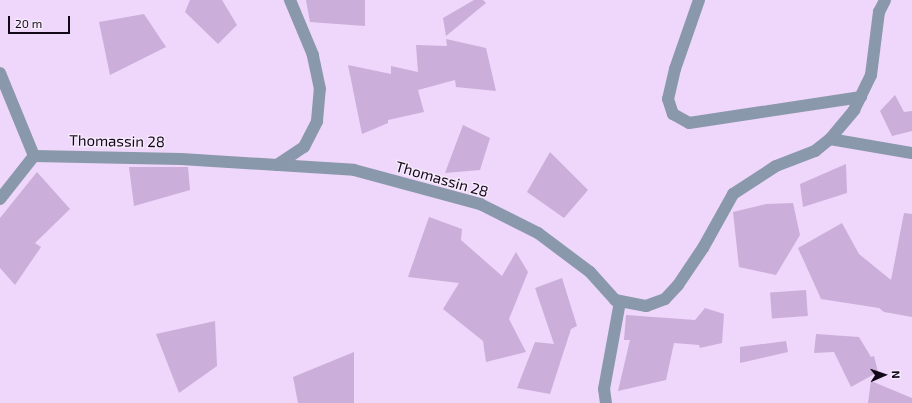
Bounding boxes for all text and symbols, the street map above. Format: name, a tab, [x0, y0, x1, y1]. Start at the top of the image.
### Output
scale bar	[10, 8, 72, 34]
text: 20 m	[15, 16, 42, 30]
street label: Thomassin 28	[69, 131, 165, 151]
street label: Thomassin 28	[393, 157, 491, 201]
north arrow	[864, 355, 904, 395]
text: N	[890, 370, 903, 379]

